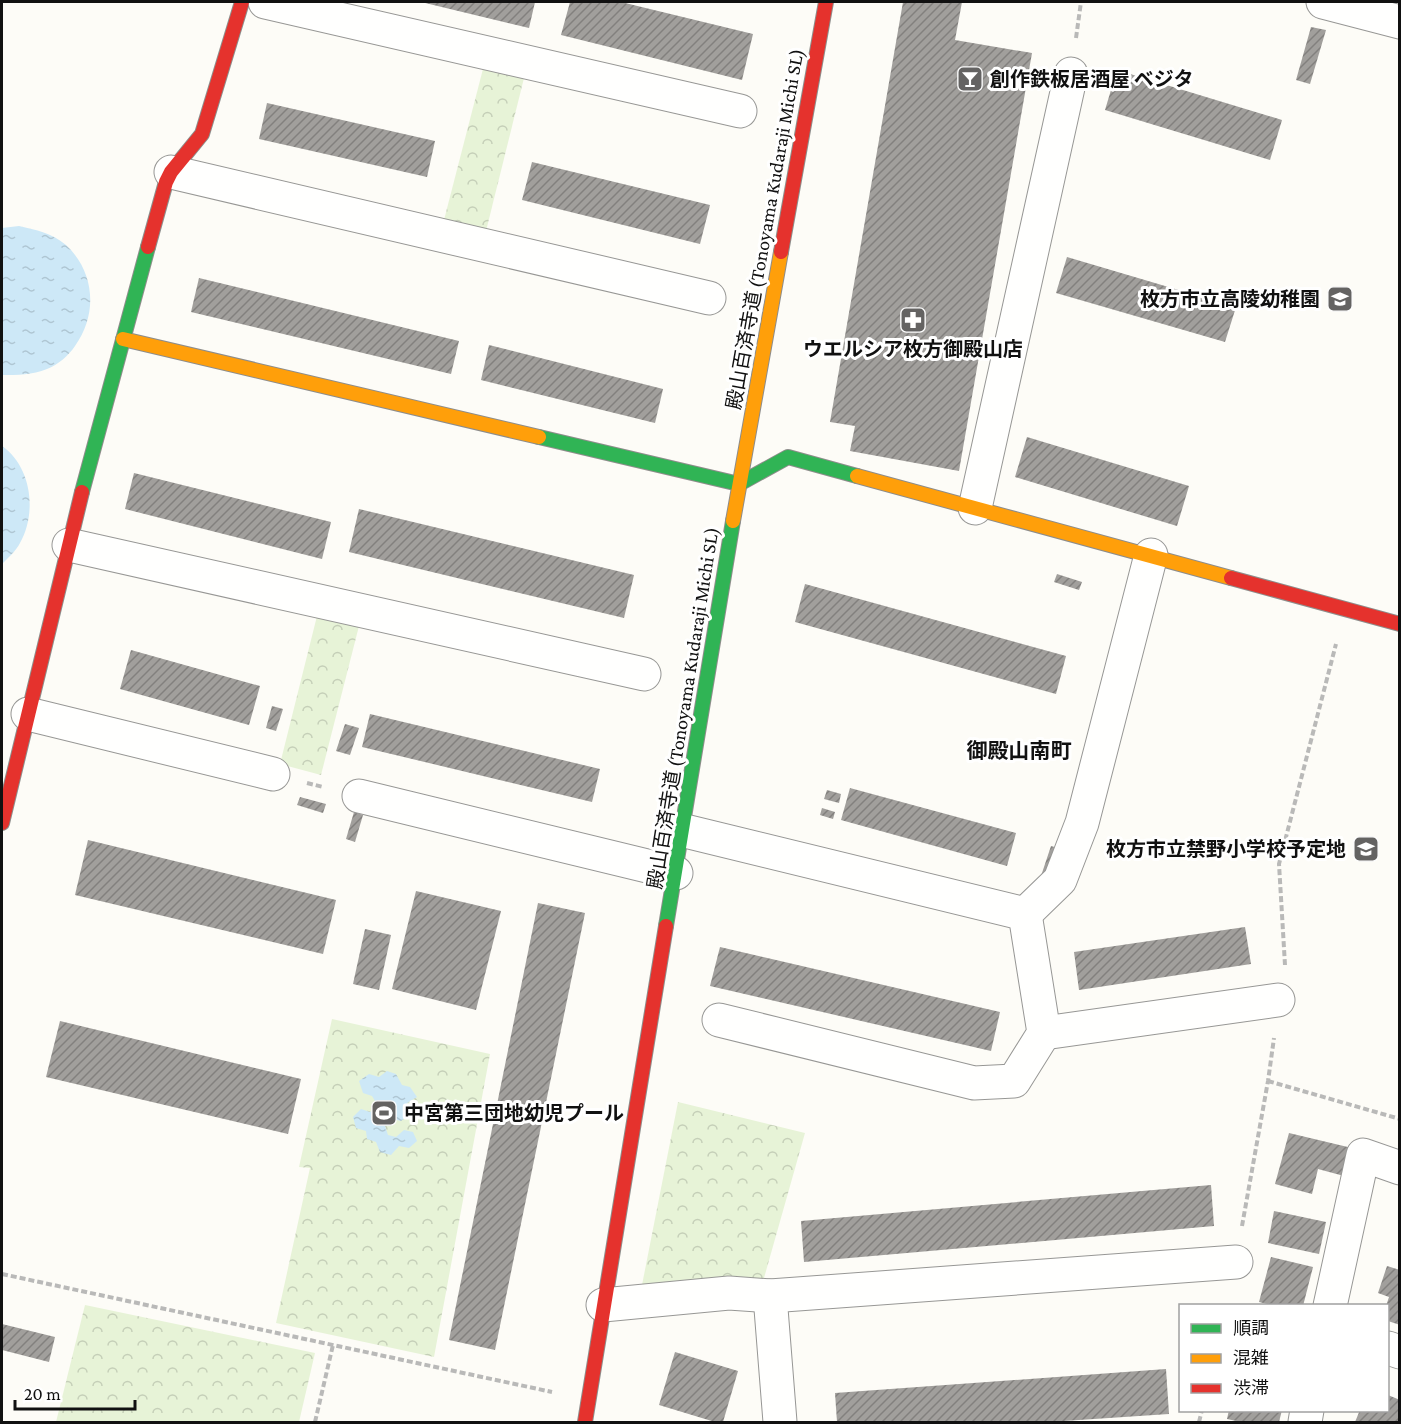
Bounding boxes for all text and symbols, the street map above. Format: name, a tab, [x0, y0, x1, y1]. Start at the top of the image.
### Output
street label: 殿山百済寺道 (Tonoyama Kudaraji Michi SL)	[722, 47, 809, 411]
bar icon: 創作鉄板居酒屋 ベジタ	[955, 64, 985, 94]
place label: 創作鉄板居酒屋 ベジタ	[990, 68, 1193, 90]
school or university icon: 枚方市立高陵幼稚園	[1325, 284, 1355, 314]
place label: 枚方市立高陵幼稚園	[1140, 288, 1320, 310]
pharmacy icon: ウエルシア枚方御殿山店	[898, 305, 928, 335]
place label: ウエルシア枚方御殿山店	[803, 338, 1023, 360]
street label: 殿山百済寺道 (Tonoyama Kudaraji Michi SL)	[643, 525, 724, 891]
district label: 御殿山南町	[967, 739, 1072, 763]
school or university icon: 枚方市立禁野小学校予定地	[1351, 834, 1381, 864]
place label: 枚方市立禁野小学校予定地	[1106, 838, 1346, 860]
sports icon: 中宮第三団地幼児プール	[369, 1098, 399, 1128]
place label: 中宮第三団地幼児プール	[404, 1102, 624, 1124]
legend	[1179, 1304, 1389, 1412]
text: 順調	[1233, 1318, 1269, 1338]
text: 混雑	[1233, 1348, 1269, 1368]
scale bar	[15, 1373, 135, 1411]
text: 渋滞	[1233, 1378, 1269, 1398]
text: 20 m	[24, 1384, 61, 1404]

